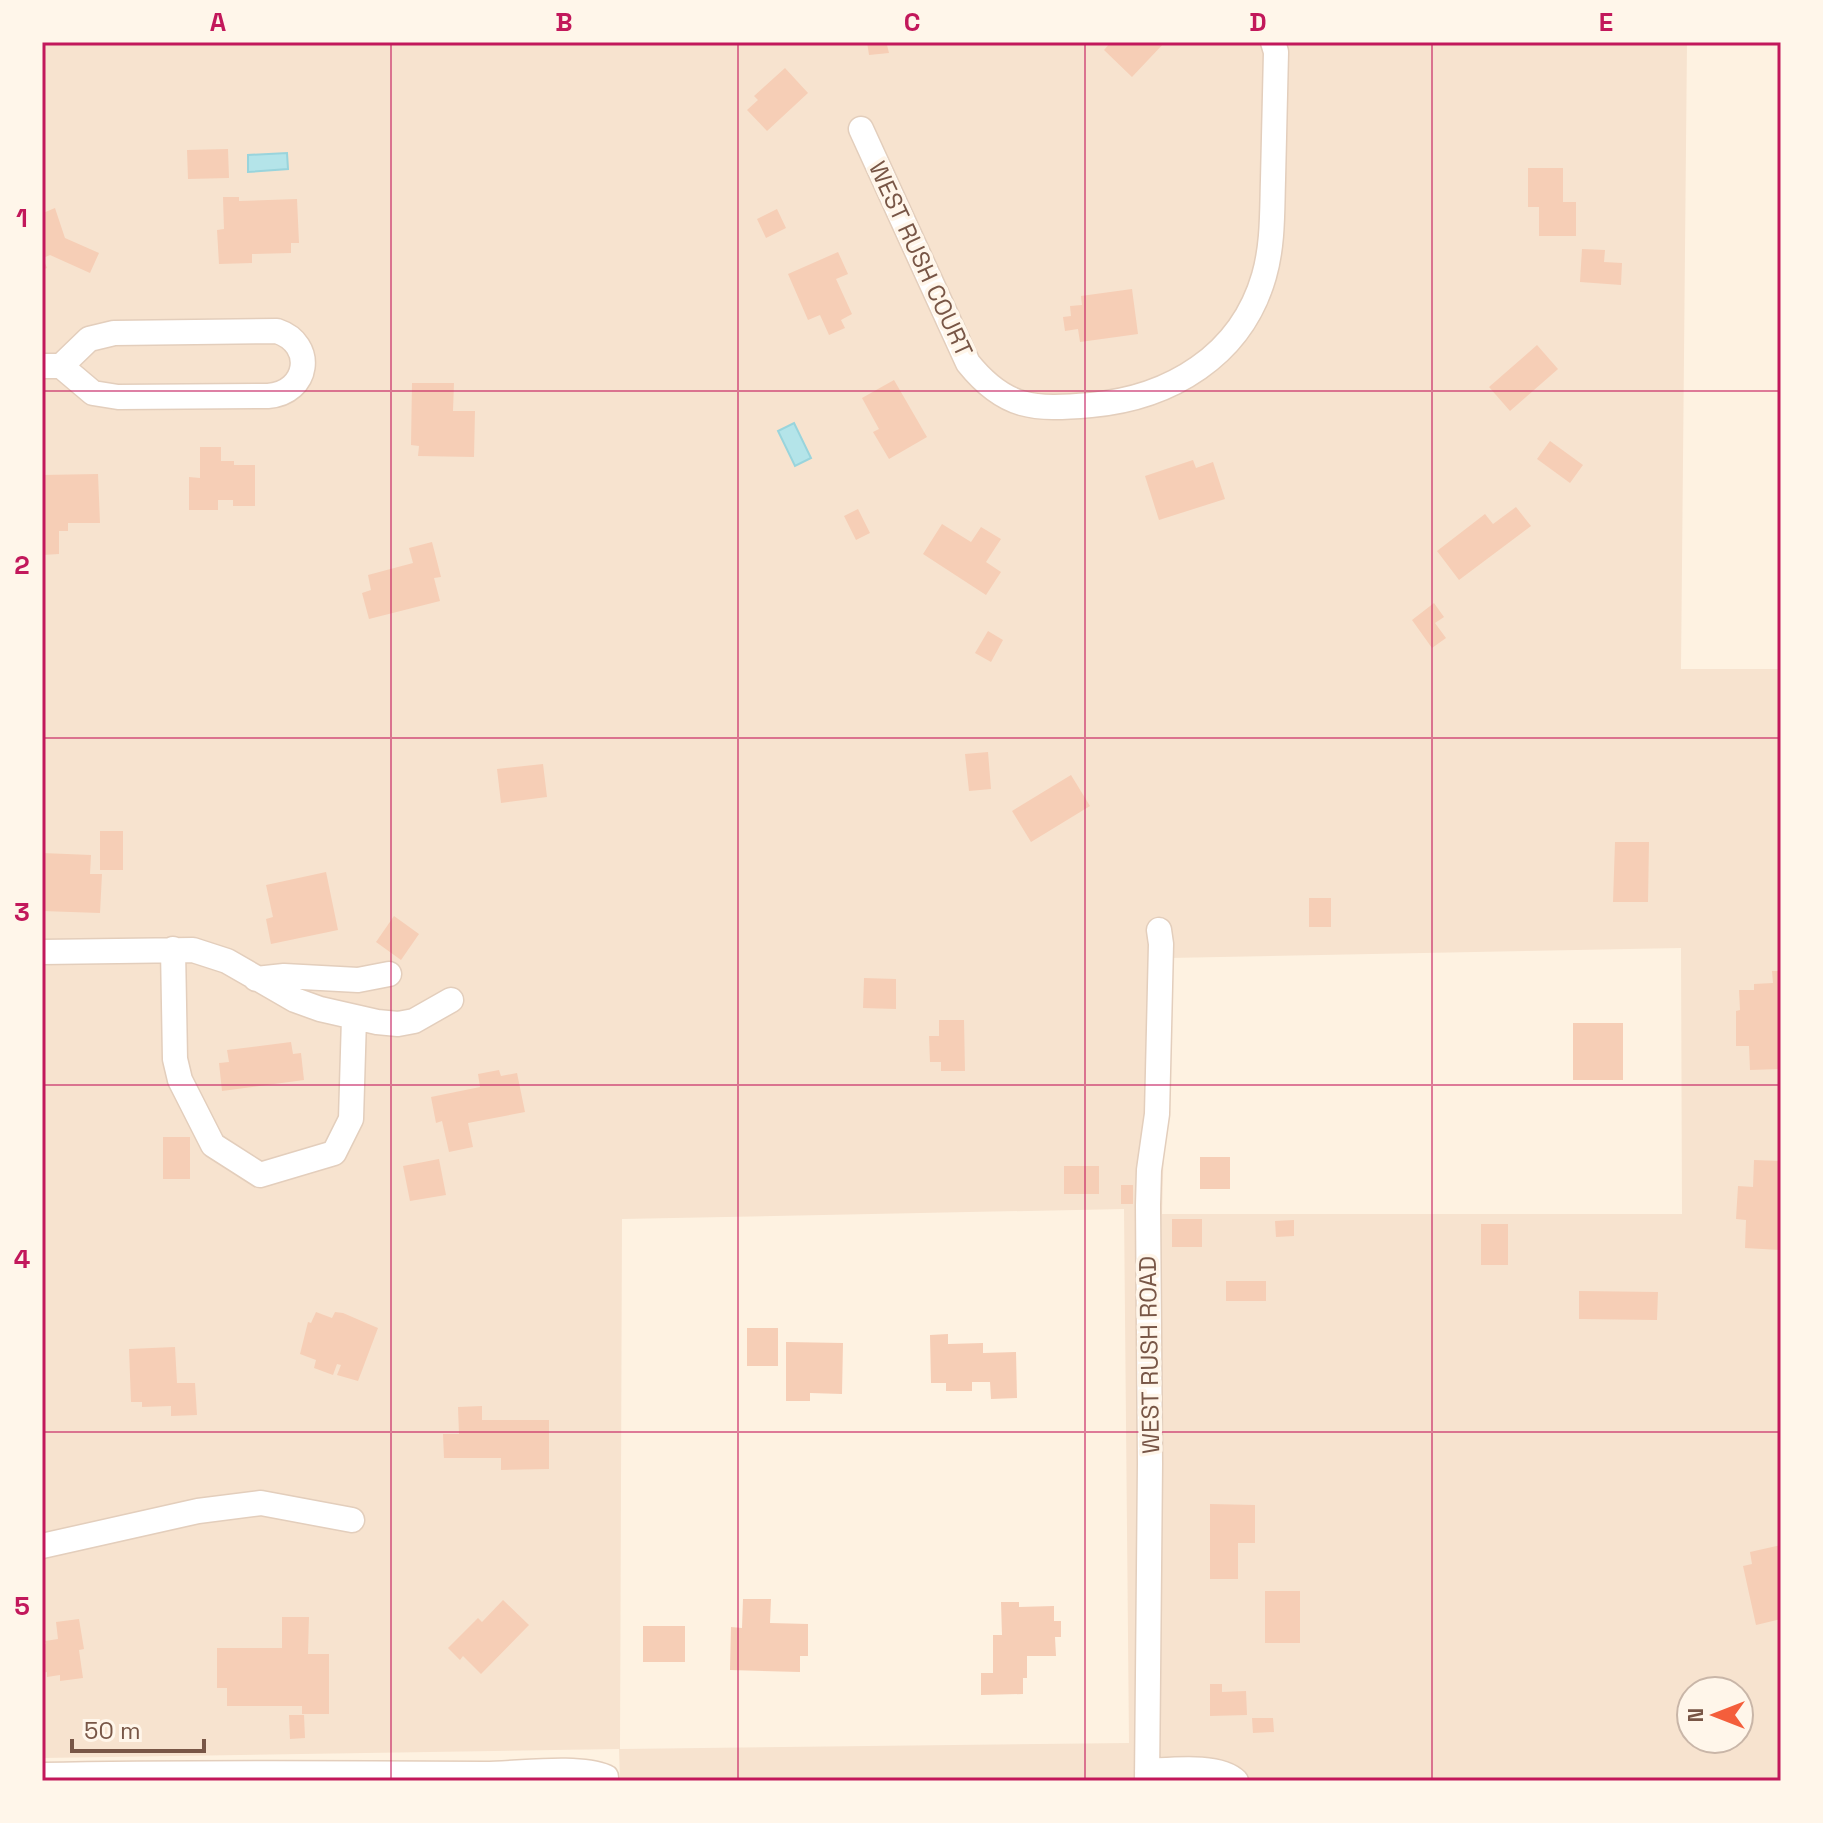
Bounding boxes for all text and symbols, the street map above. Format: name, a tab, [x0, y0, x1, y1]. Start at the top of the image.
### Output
text: A	[210, 5, 227, 39]
text: B	[555, 5, 573, 39]
text: C	[904, 5, 920, 39]
text: D	[1249, 5, 1267, 39]
text: E	[1599, 5, 1613, 39]
street label: WEST RUSH COURT	[862, 156, 980, 362]
text: 1	[16, 201, 28, 235]
text: 2	[14, 548, 30, 582]
text: 3	[14, 895, 30, 929]
text: 4	[14, 1242, 30, 1276]
street label: WEST RUSH ROAD	[1132, 1256, 1166, 1454]
text: 5	[14, 1589, 30, 1623]
north arrow	[1675, 1675, 1755, 1755]
scale bar	[72, 1703, 204, 1753]
text: N	[1681, 1708, 1709, 1722]
text: 50 m	[84, 1715, 141, 1746]

